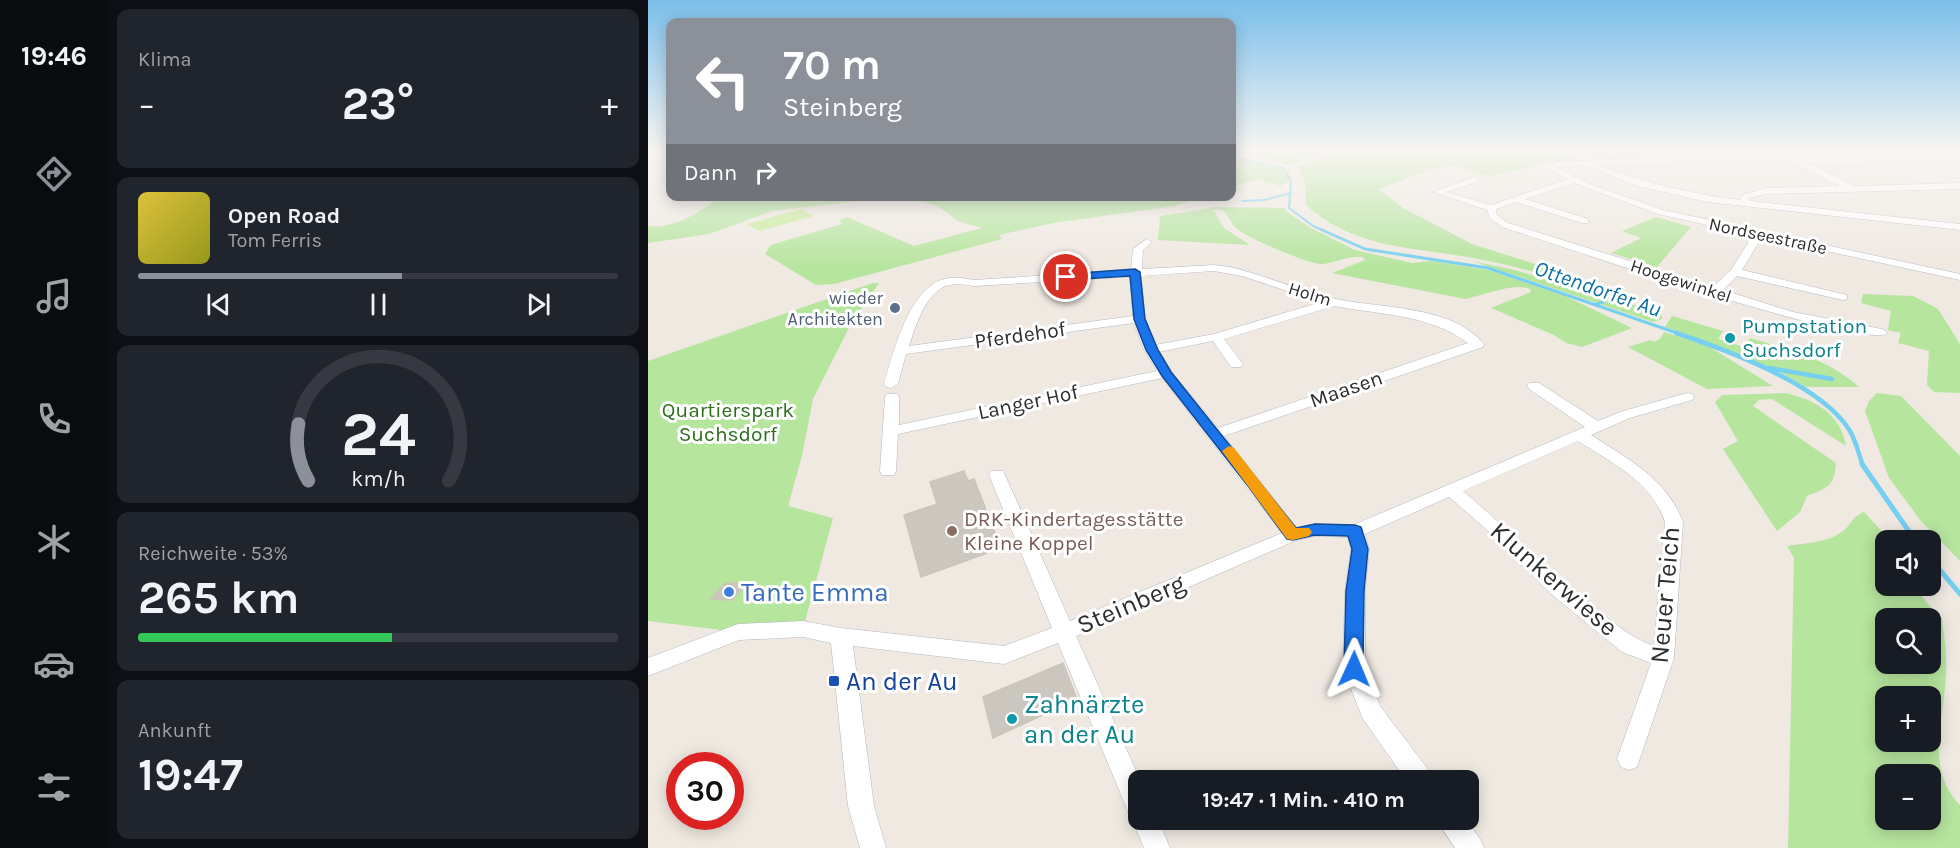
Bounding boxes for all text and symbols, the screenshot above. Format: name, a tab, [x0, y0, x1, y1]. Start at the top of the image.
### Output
text: 19:46	[21, 40, 87, 72]
text: 70 m	[783, 40, 881, 90]
icon: left	[684, 42, 762, 120]
text: Klima	[138, 48, 191, 71]
text: 23°	[342, 78, 414, 130]
text: −	[138, 85, 155, 123]
text: +	[601, 85, 618, 123]
text: Steinberg	[783, 91, 902, 123]
icon: directions	[33, 153, 75, 195]
icon: right	[749, 156, 782, 189]
text: Dann	[684, 160, 737, 186]
text: Open Road	[228, 203, 340, 229]
street label: Nordseestraße	[1707, 213, 1829, 259]
text: Tom Ferris	[228, 229, 322, 252]
pin	[1040, 251, 1091, 302]
street label: Hoogewinkel	[1628, 254, 1734, 308]
water label: Ottendorfer Au	[1531, 255, 1665, 323]
icon: arrive	[1049, 260, 1082, 293]
icon: music	[33, 275, 75, 317]
street label: Holm	[1286, 277, 1334, 311]
place label: wieder Architekten	[788, 287, 883, 330]
icon: previous	[202, 288, 235, 321]
icon: pause	[362, 288, 395, 321]
icon: next	[522, 288, 555, 321]
marker: wieder Architekten	[888, 301, 902, 315]
place label: Pumpstation Suchsdorf	[1742, 314, 1867, 362]
street label: Pferdehof	[973, 317, 1068, 353]
marker: Pumpstation Suchsdorf	[1723, 331, 1737, 345]
street label: Maasen	[1306, 365, 1386, 413]
street label: Langer Hof	[976, 379, 1081, 424]
icon: phone	[33, 398, 75, 440]
text: 24	[341, 398, 415, 471]
park label: Quartierspark Suchsdorf	[662, 398, 794, 446]
text: km/h	[351, 466, 405, 491]
place label: DRK-Kindertagesstätte Kleine Koppel	[964, 507, 1184, 555]
street label: Klunkerwiese	[1484, 515, 1624, 643]
icon: climate	[33, 521, 75, 563]
marker: DRK-Kindertagesstätte Kleine Koppel	[945, 524, 959, 538]
street label: Neuer Teich	[1644, 525, 1686, 665]
map controls	[1875, 530, 1941, 830]
button: sound	[1875, 530, 1941, 596]
text: Reichweite · 53%	[138, 542, 288, 565]
street label: Steinberg	[1072, 567, 1190, 641]
text: 265 km	[138, 572, 299, 624]
place label: Tante Emma	[741, 577, 889, 608]
marker: Tante Emma	[722, 585, 736, 599]
button: search	[1875, 608, 1941, 674]
position arrow	[1322, 637, 1386, 701]
icon: car	[33, 643, 75, 685]
place label: An der Au	[846, 666, 958, 697]
marker: An der Au	[827, 674, 841, 688]
button: +	[1875, 686, 1941, 752]
place label: Zahnärzte an der Au	[1024, 689, 1144, 750]
marker: Zahnärzte an der Au	[1005, 712, 1019, 726]
text: Ankunft	[138, 719, 211, 742]
text: 19:47	[138, 749, 243, 801]
speed limit sign: 30	[666, 752, 744, 830]
button: −	[1875, 764, 1941, 830]
icon: filters	[33, 766, 75, 808]
text: 19:47 · 1 Min. · 410 m	[1202, 787, 1405, 813]

